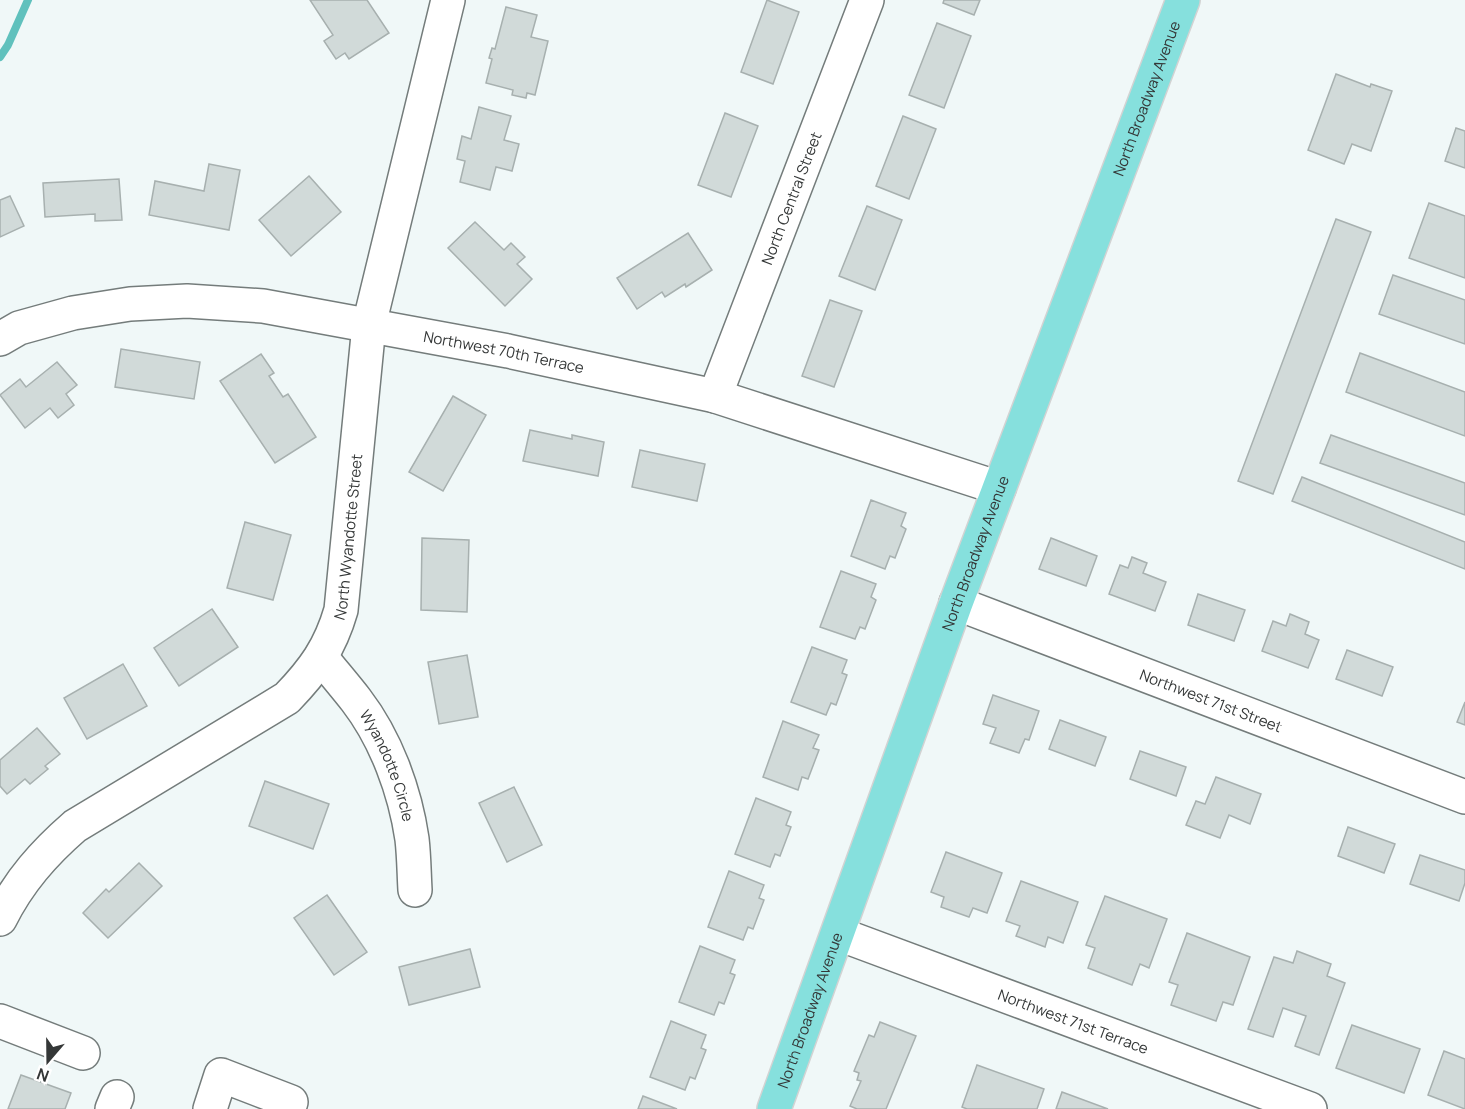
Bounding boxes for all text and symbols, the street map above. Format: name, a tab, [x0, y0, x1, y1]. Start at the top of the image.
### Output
street label: North Broadway Avenue	[1107, 17, 1185, 179]
street label: North Central Street	[756, 129, 826, 268]
street label: Northwest 70th Terrace	[422, 325, 586, 378]
street label: North Wyandotte Street	[328, 453, 367, 622]
street label: North Broadway Avenue	[936, 472, 1014, 634]
street label: Northwest 71st Street	[1137, 664, 1285, 737]
street label: Wyandotte Circle	[355, 706, 419, 824]
street label: North Broadway Avenue	[772, 929, 847, 1091]
street label: Northwest 71st Terrace	[995, 984, 1152, 1059]
north arrow	[18, 1031, 78, 1091]
text: N	[34, 1063, 52, 1087]

